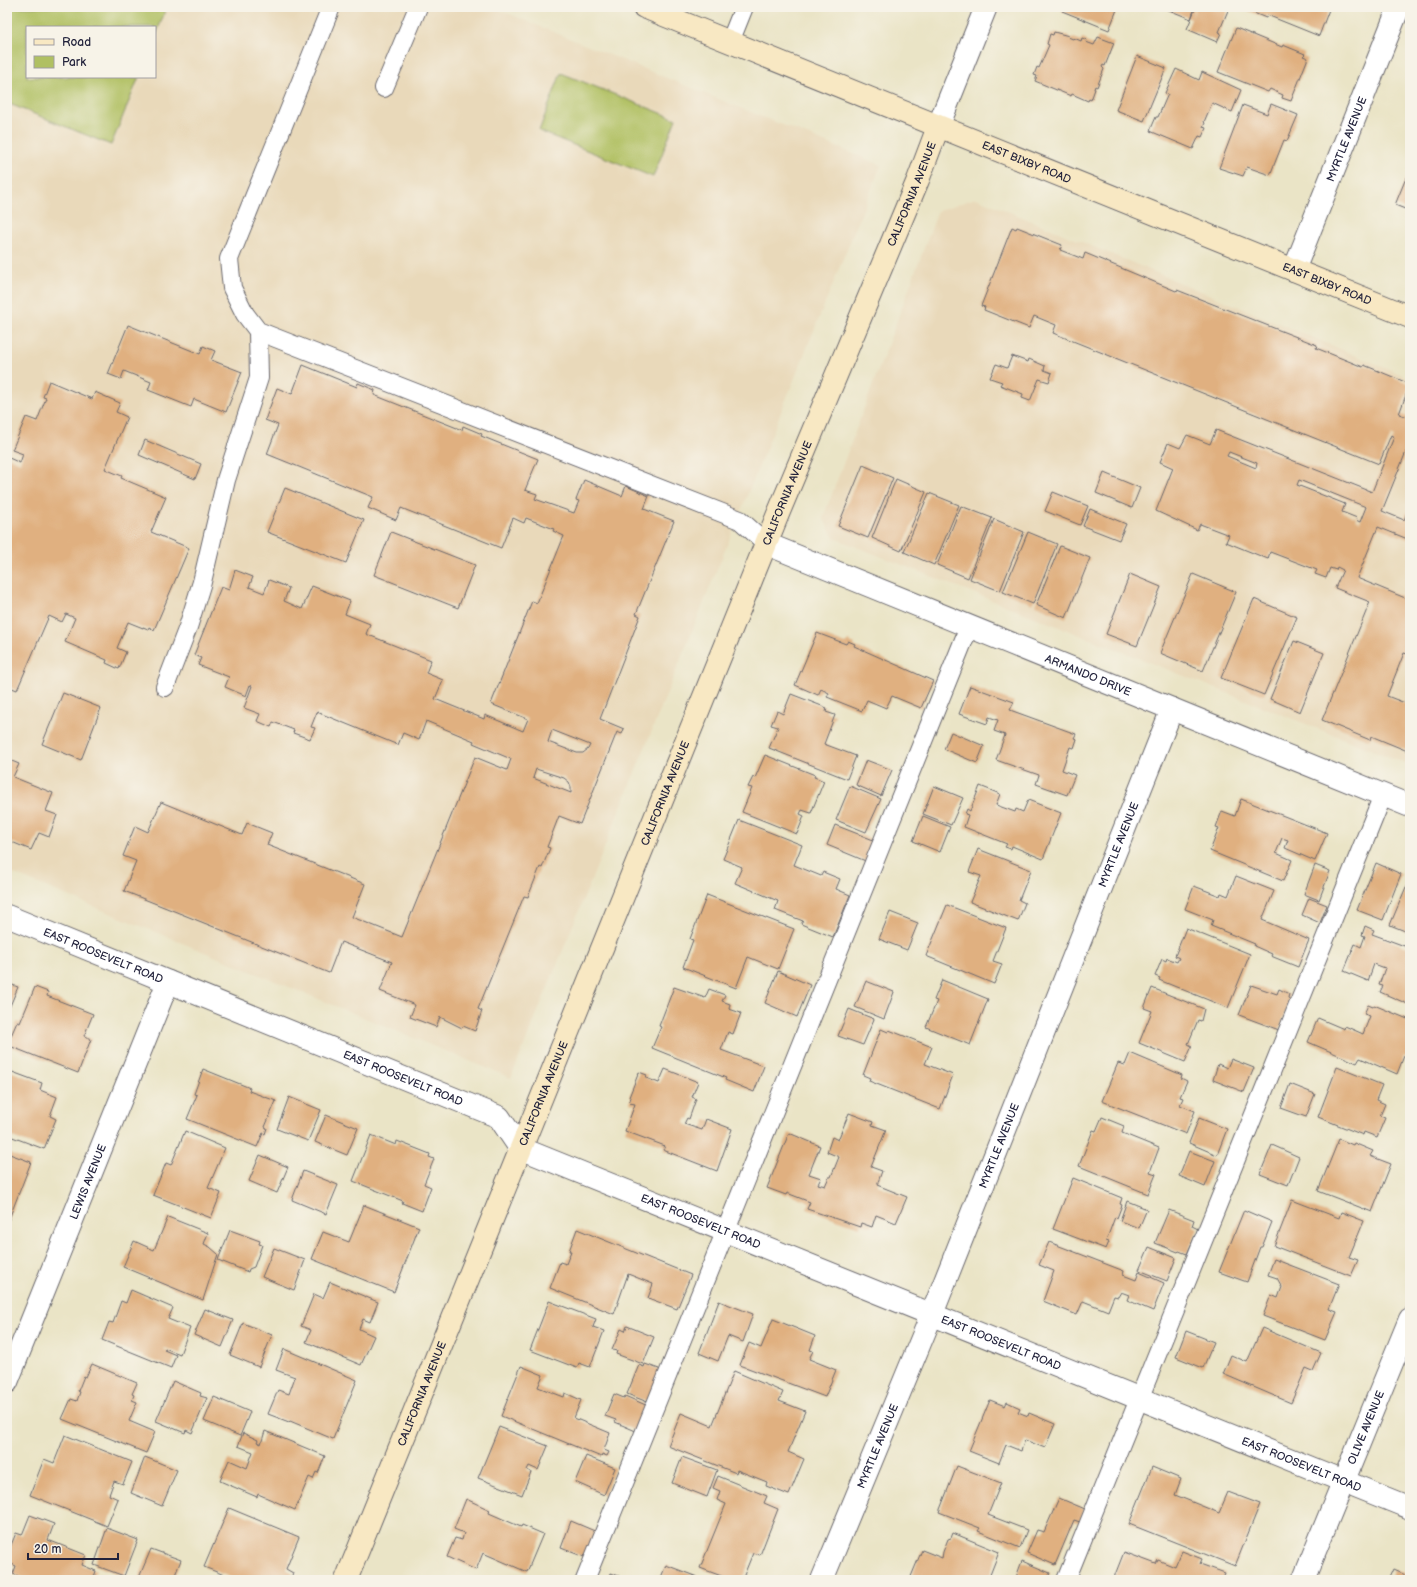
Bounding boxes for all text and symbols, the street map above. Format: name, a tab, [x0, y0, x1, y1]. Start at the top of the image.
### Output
legend	[26, 26, 156, 78]
text: Road	[62, 35, 91, 50]
text: Park	[62, 55, 86, 70]
street label: MYRTLE AVENUE	[1323, 95, 1369, 183]
street label: EAST BIXBY ROAD	[980, 138, 1073, 186]
street label: CALIFORNIA AVENUE	[884, 140, 938, 248]
street label: EAST BIXBY ROAD	[1281, 260, 1374, 307]
street label: CALIFORNIA AVENUE	[760, 439, 814, 547]
street label: ARMANDO DRIVE	[1043, 652, 1133, 698]
street label: CALIFORNIA AVENUE	[638, 739, 692, 847]
street label: MYRTLE AVENUE	[1096, 800, 1141, 889]
street label: EAST ROOSEVELT ROAD	[42, 925, 165, 986]
street label: CALIFORNIA AVENUE	[516, 1039, 570, 1148]
street label: EAST ROOSEVELT ROAD	[341, 1048, 465, 1108]
street label: MYRTLE AVENUE	[976, 1101, 1022, 1190]
street label: LEWIS AVENUE	[67, 1142, 109, 1221]
street label: EAST ROOSEVELT ROAD	[639, 1191, 763, 1251]
street label: EAST ROOSEVELT ROAD	[939, 1313, 1063, 1373]
street label: CALIFORNIA AVENUE	[394, 1339, 449, 1448]
street label: OLIVE AVENUE	[1345, 1388, 1387, 1466]
street label: MYRTLE AVENUE	[854, 1402, 901, 1490]
street label: EAST ROOSEVELT ROAD	[1240, 1434, 1363, 1494]
scale bar	[28, 1535, 118, 1561]
text: 20 m	[34, 1542, 61, 1557]

